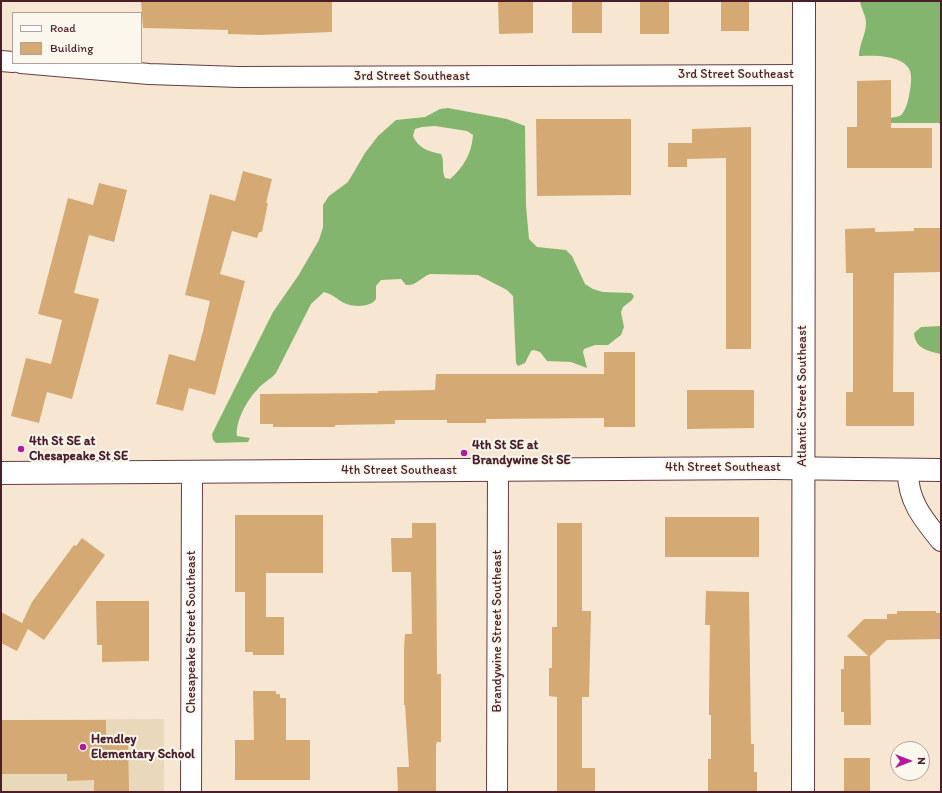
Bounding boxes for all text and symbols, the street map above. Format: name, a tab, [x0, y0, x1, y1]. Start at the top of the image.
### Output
legend	[12, 12, 142, 64]
text: Road	[50, 21, 76, 35]
text: Building	[50, 41, 93, 55]
street label: 3rd Street Southeast	[678, 67, 794, 83]
street label: 3rd Street Southeast	[354, 69, 470, 85]
street label: Atlantic Street Southeast	[795, 325, 811, 467]
place label: 4th St SE at Chesapeake St SE	[29, 434, 128, 465]
place label: 4th St SE at Brandywine St SE	[472, 438, 571, 469]
marker: 4th St SE at Chesapeake St SE	[16, 444, 26, 454]
marker: 4th St SE at Brandywine St SE	[459, 448, 469, 458]
street label: 4th Street Southeast	[665, 460, 781, 476]
street label: 4th Street Southeast	[341, 463, 457, 479]
street label: Chesapeake Street Southeast	[184, 550, 200, 714]
street label: Brandywine Street Southeast	[490, 550, 506, 712]
place label: Hendley Elementary School	[91, 732, 195, 763]
north arrow	[890, 741, 930, 781]
marker: Hendley Elementary School	[78, 742, 88, 752]
text: N	[915, 757, 928, 765]

